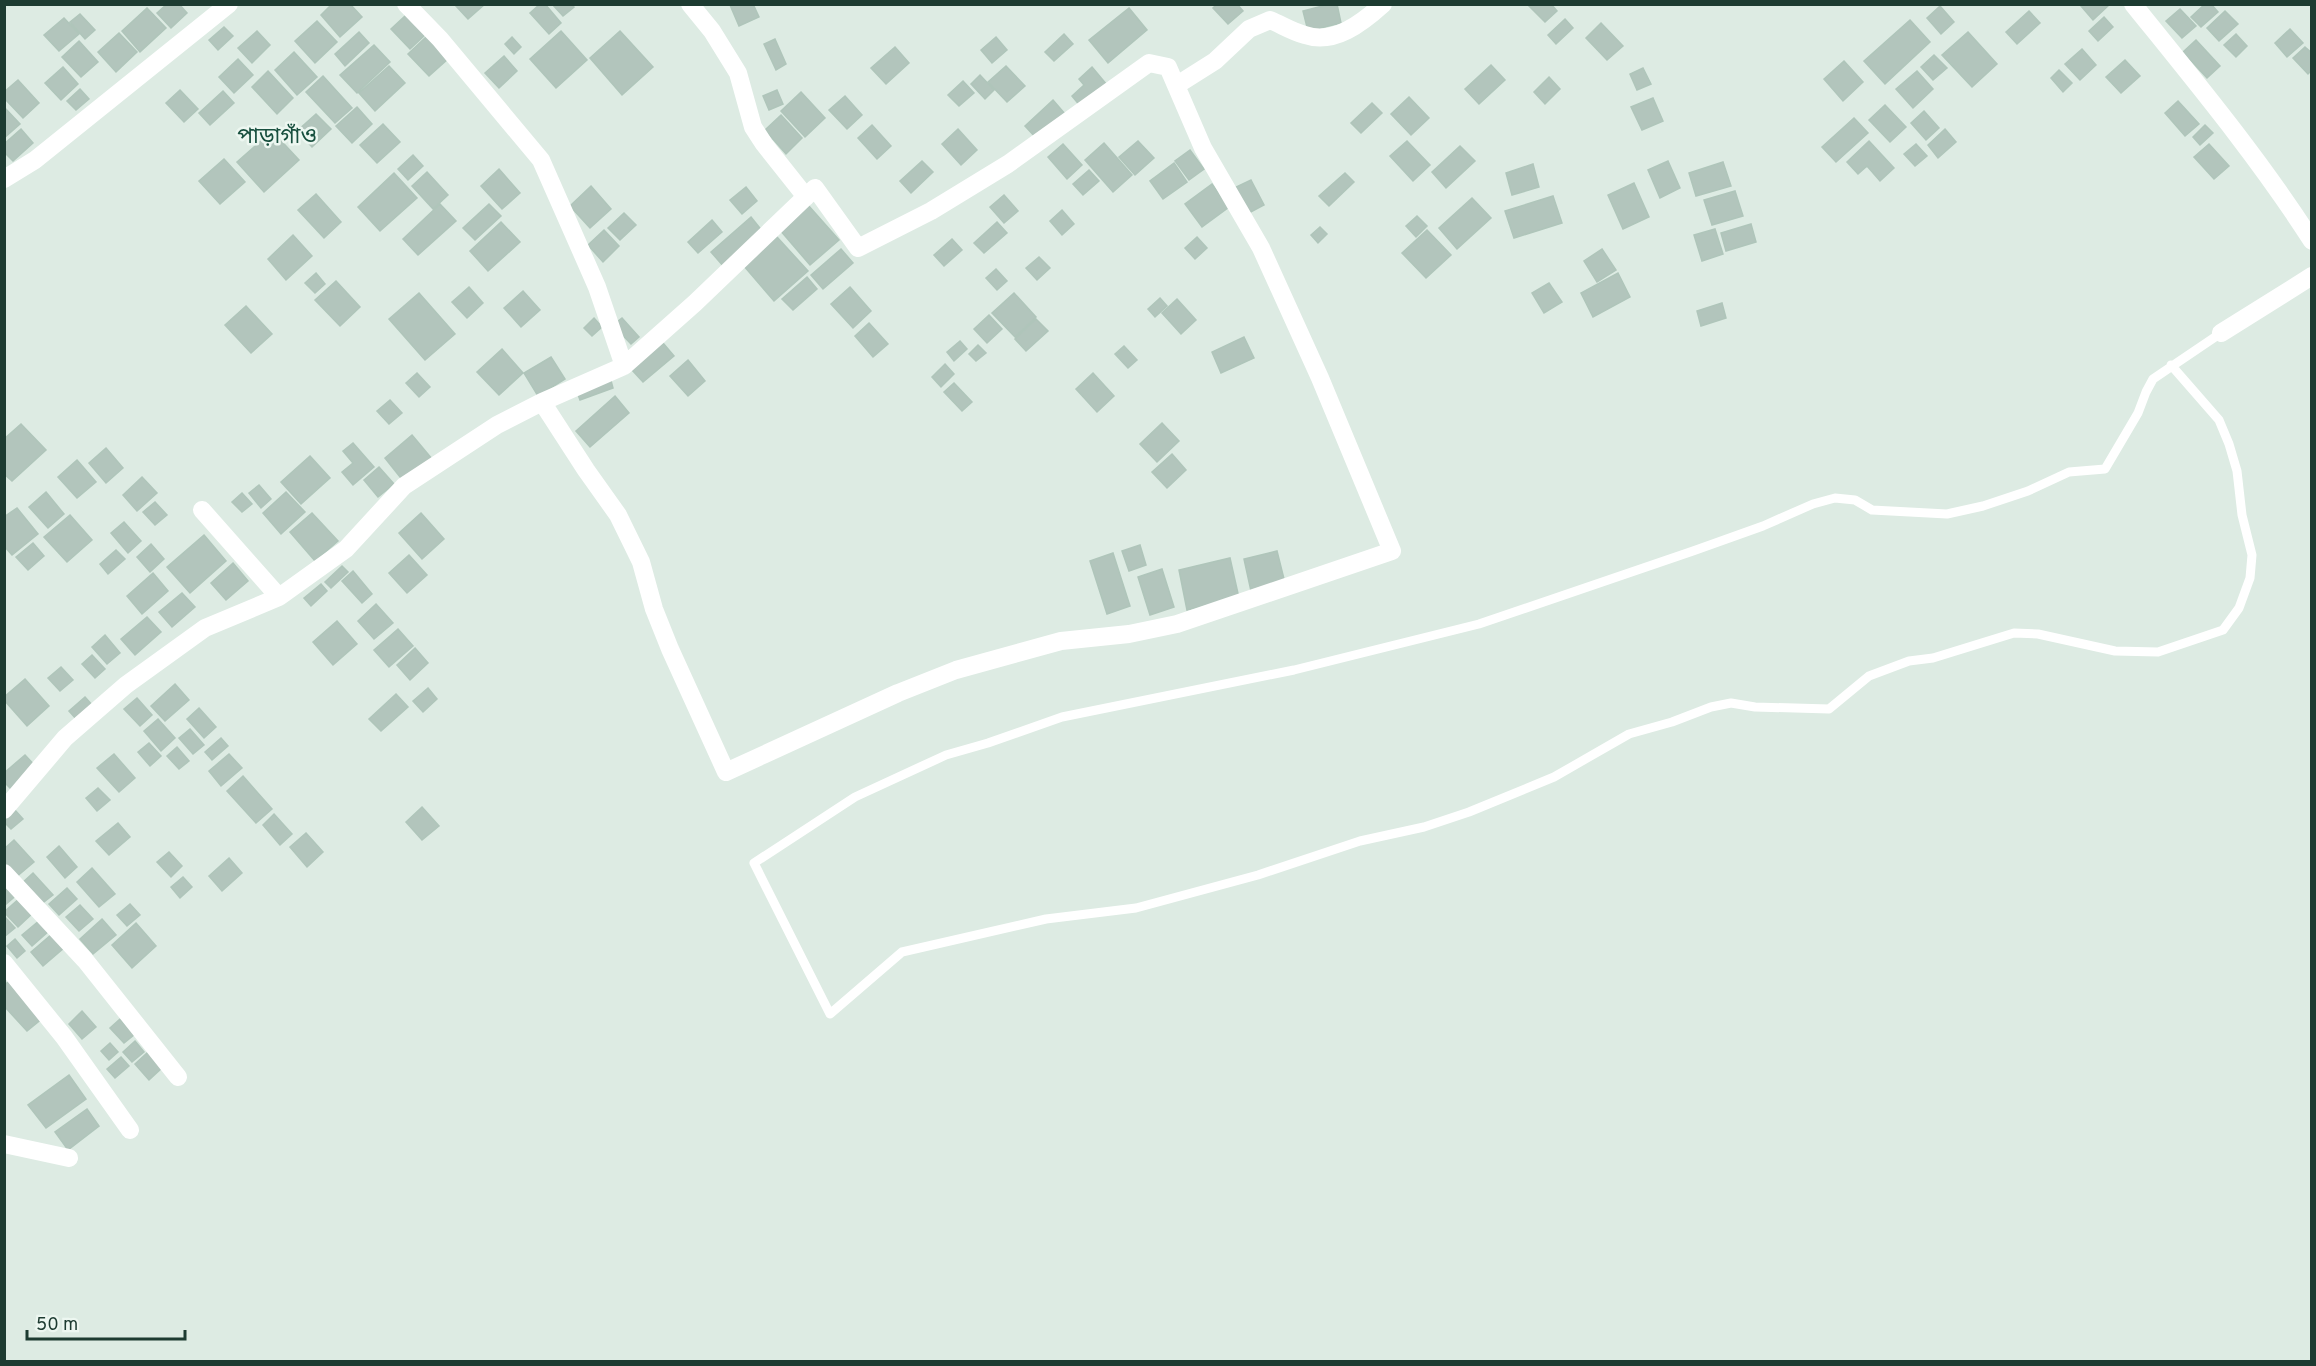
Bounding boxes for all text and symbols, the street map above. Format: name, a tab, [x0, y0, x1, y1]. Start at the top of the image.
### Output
district label: পাড়াগাঁও	[237, 123, 317, 151]
scale bar	[27, 1303, 184, 1341]
text: 50 m	[36, 1314, 78, 1337]

